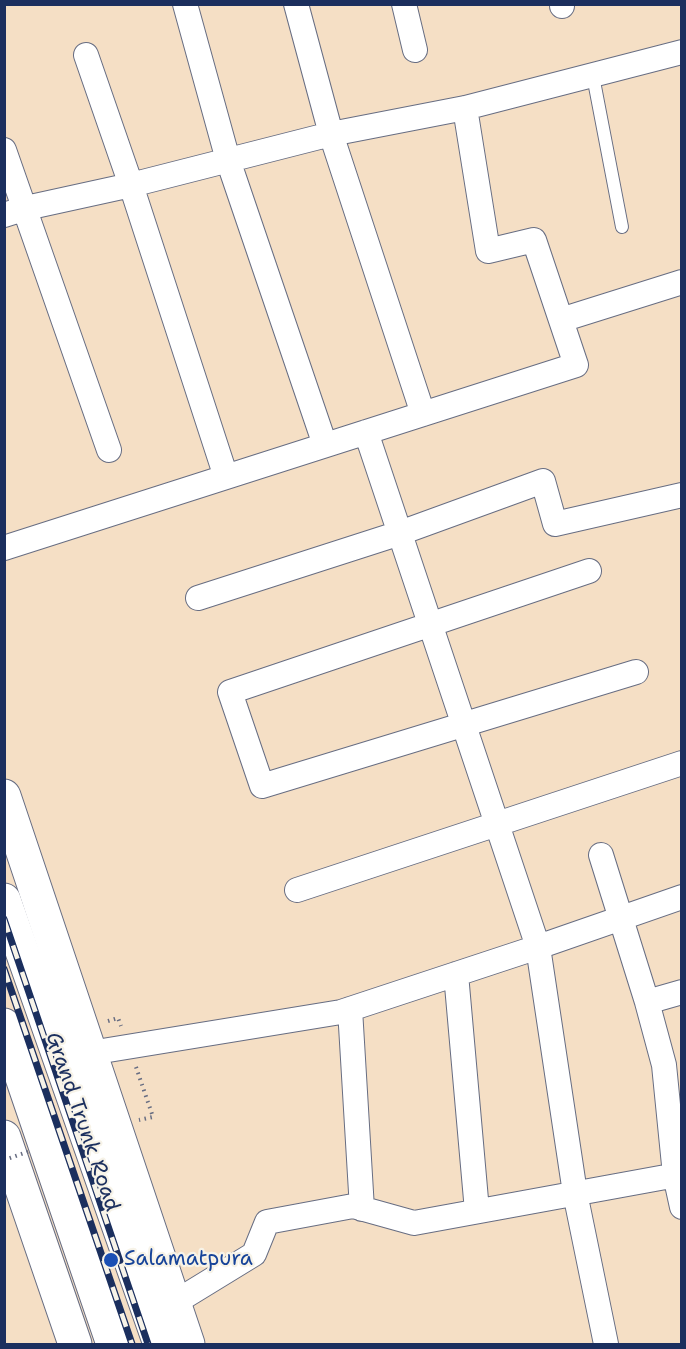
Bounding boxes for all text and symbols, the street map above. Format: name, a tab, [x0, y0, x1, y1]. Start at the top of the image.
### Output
street label: Grand Trunk Road	[39, 1029, 125, 1215]
place label: Salamatpura	[124, 1247, 253, 1273]
marker: Salamatpura	[102, 1251, 120, 1269]

